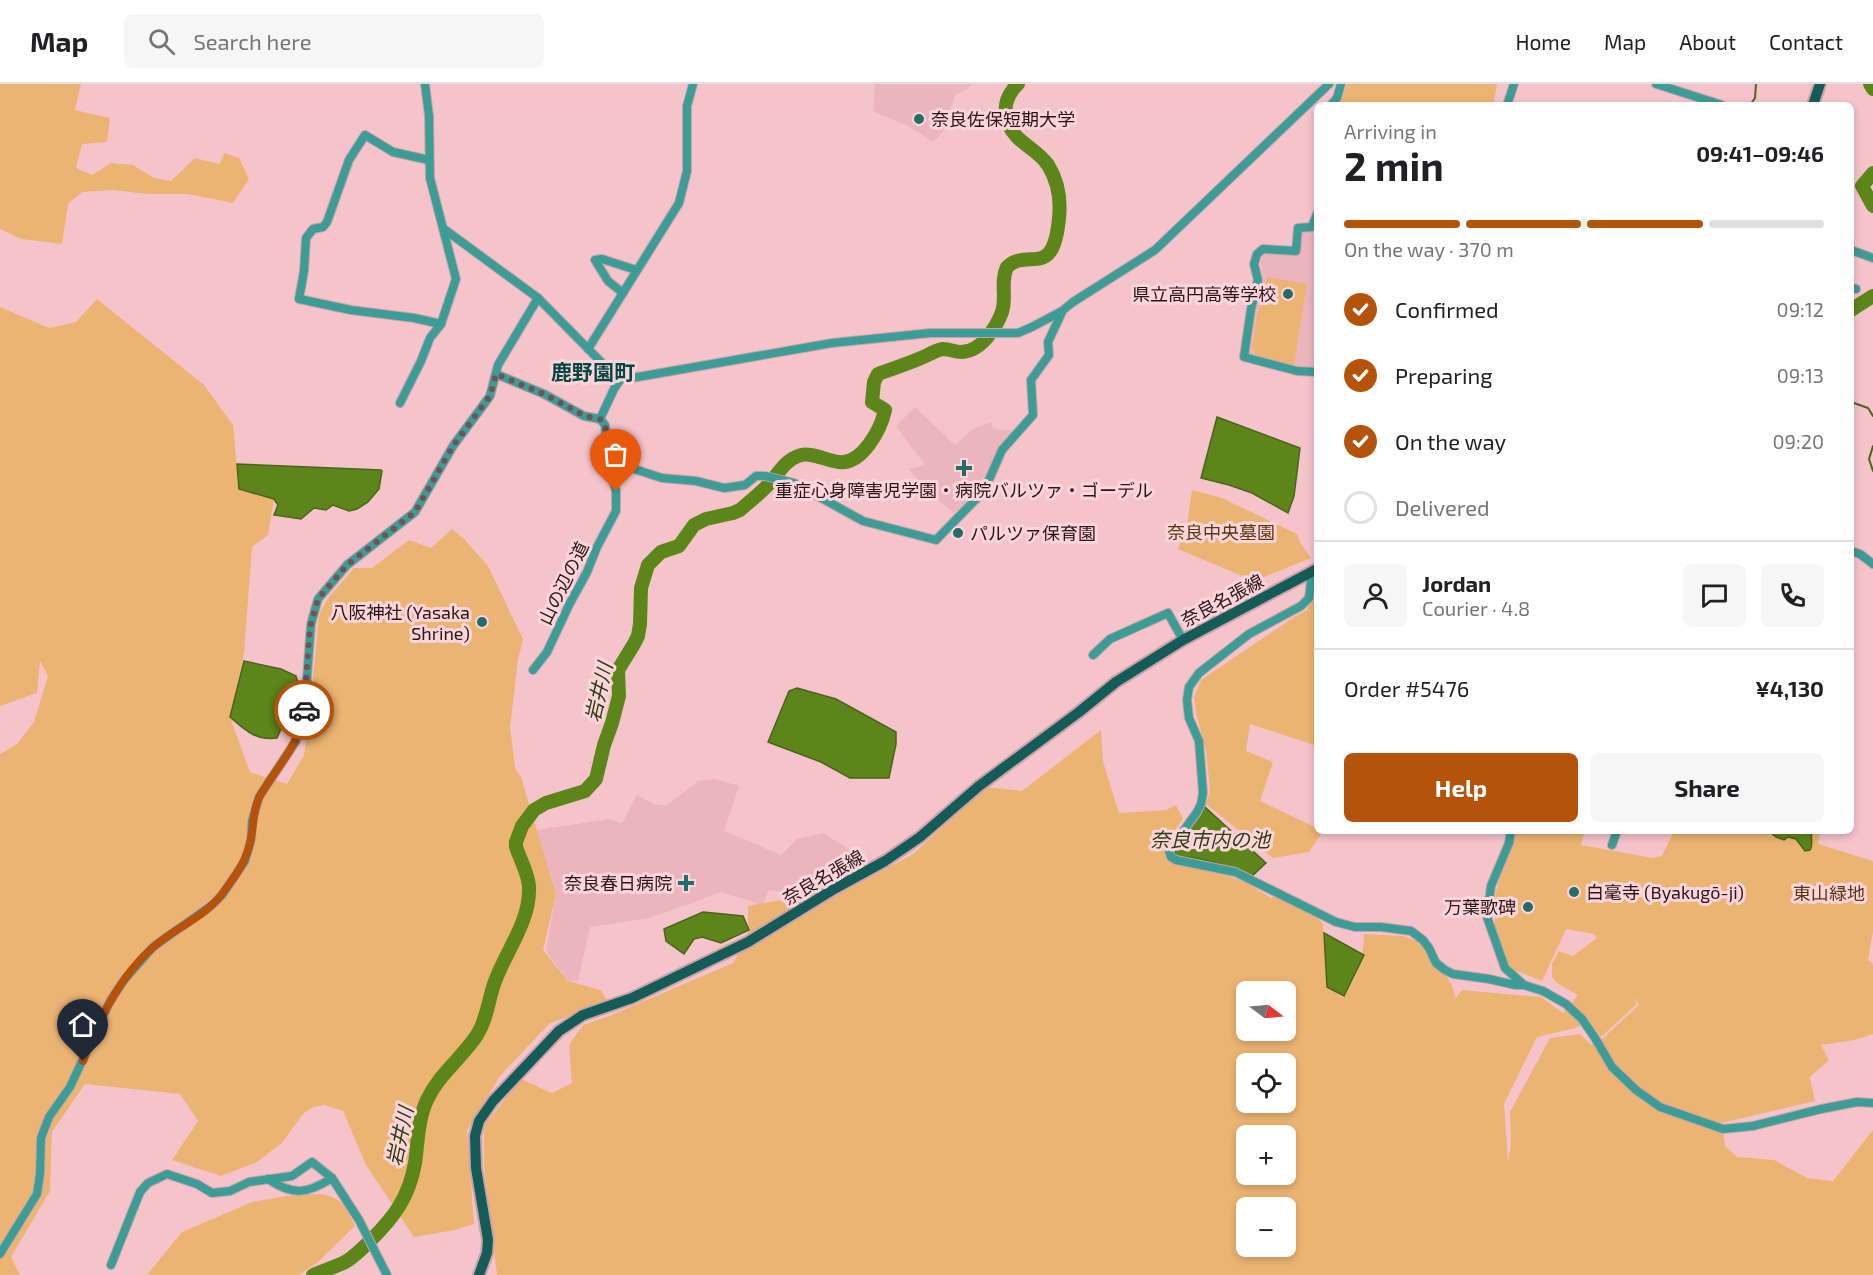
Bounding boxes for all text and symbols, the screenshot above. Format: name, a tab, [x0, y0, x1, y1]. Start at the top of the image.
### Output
search box	[124, 14, 544, 68]
text: Map	[30, 24, 88, 58]
icon: search	[145, 25, 178, 58]
text: Search here	[193, 28, 312, 54]
text: Home	[1515, 29, 1571, 54]
text: Map	[1604, 29, 1646, 54]
text: About	[1679, 29, 1736, 54]
text: Contact	[1769, 29, 1843, 54]
place label: 奈良佐保短期大学	[931, 108, 1075, 130]
marker: 奈良佐保短期大学	[912, 112, 926, 126]
text: Arriving in	[1344, 119, 1437, 143]
text: 09:41–09:46	[1696, 140, 1824, 166]
text: 2 min	[1344, 142, 1444, 189]
text: On the way · 370 m	[1344, 237, 1514, 261]
place label: 県立高円高等学校	[1132, 283, 1276, 305]
marker: 県立高円高等学校	[1281, 287, 1295, 301]
icon: check	[1344, 293, 1377, 326]
text: Confirmed	[1395, 296, 1499, 322]
text: 09:12	[1777, 297, 1824, 321]
district label: 鹿野園町	[551, 359, 635, 384]
icon: check	[1344, 359, 1377, 392]
text: Preparing	[1395, 362, 1493, 388]
text: 09:13	[1777, 363, 1824, 387]
icon: check	[1344, 425, 1377, 458]
text: On the way	[1395, 428, 1506, 454]
pin	[590, 429, 641, 491]
text: 09:20	[1772, 429, 1824, 453]
icon: bag	[599, 438, 632, 471]
marker: 重症心身障害児学園・病院バルツァ・ゴーデル	[955, 459, 973, 477]
place label: 重症心身障害児学園・病院バルツァ・ゴーデル	[775, 479, 1153, 501]
text: Delivered	[1395, 494, 1490, 520]
park label: 奈良中央墓園	[1167, 521, 1275, 543]
place label: パルツァ保育園	[970, 522, 1096, 544]
marker: パルツァ保育園	[951, 526, 965, 540]
street label: 山の辺の道	[533, 538, 593, 628]
button: person	[1344, 564, 1407, 627]
button: chat	[1683, 564, 1746, 627]
button: phone	[1761, 564, 1824, 627]
street label: 奈良名張線	[1177, 569, 1267, 631]
text: Jordan	[1422, 570, 1491, 596]
text: Courier · 4.8	[1422, 596, 1530, 620]
place label: 八阪神社 (Yasaka Shrine)	[330, 601, 470, 644]
marker: 八阪神社 (Yasaka Shrine)	[475, 615, 489, 629]
water label: 岩井川	[580, 658, 617, 724]
text: Order #5476	[1344, 675, 1469, 701]
text: ¥4,130	[1755, 675, 1824, 701]
courier	[274, 680, 334, 740]
icon: car	[288, 694, 321, 727]
button: Help	[1344, 753, 1578, 822]
button: Share	[1590, 753, 1824, 822]
water label: 奈良市内の池	[1150, 827, 1272, 851]
street label: 奈良名張線	[779, 845, 867, 909]
place label: 奈良春日病院	[564, 872, 672, 894]
marker: 奈良春日病院	[677, 874, 695, 892]
place label: 白毫寺 (Byakugō-ji)	[1586, 881, 1744, 903]
park label: 東山緑地	[1793, 882, 1865, 904]
marker: 白毫寺 (Byakugō-ji)	[1567, 885, 1581, 899]
place label: 万葉歌碑	[1444, 896, 1516, 918]
marker: 万葉歌碑	[1521, 900, 1535, 914]
north arrow	[1236, 981, 1296, 1041]
map controls	[1236, 981, 1296, 1257]
pin	[57, 999, 108, 1061]
icon: home	[66, 1008, 99, 1041]
button: locate	[1236, 1053, 1296, 1113]
water label: 岩井川	[381, 1102, 417, 1168]
button: +	[1236, 1125, 1296, 1185]
button: −	[1236, 1197, 1296, 1257]

